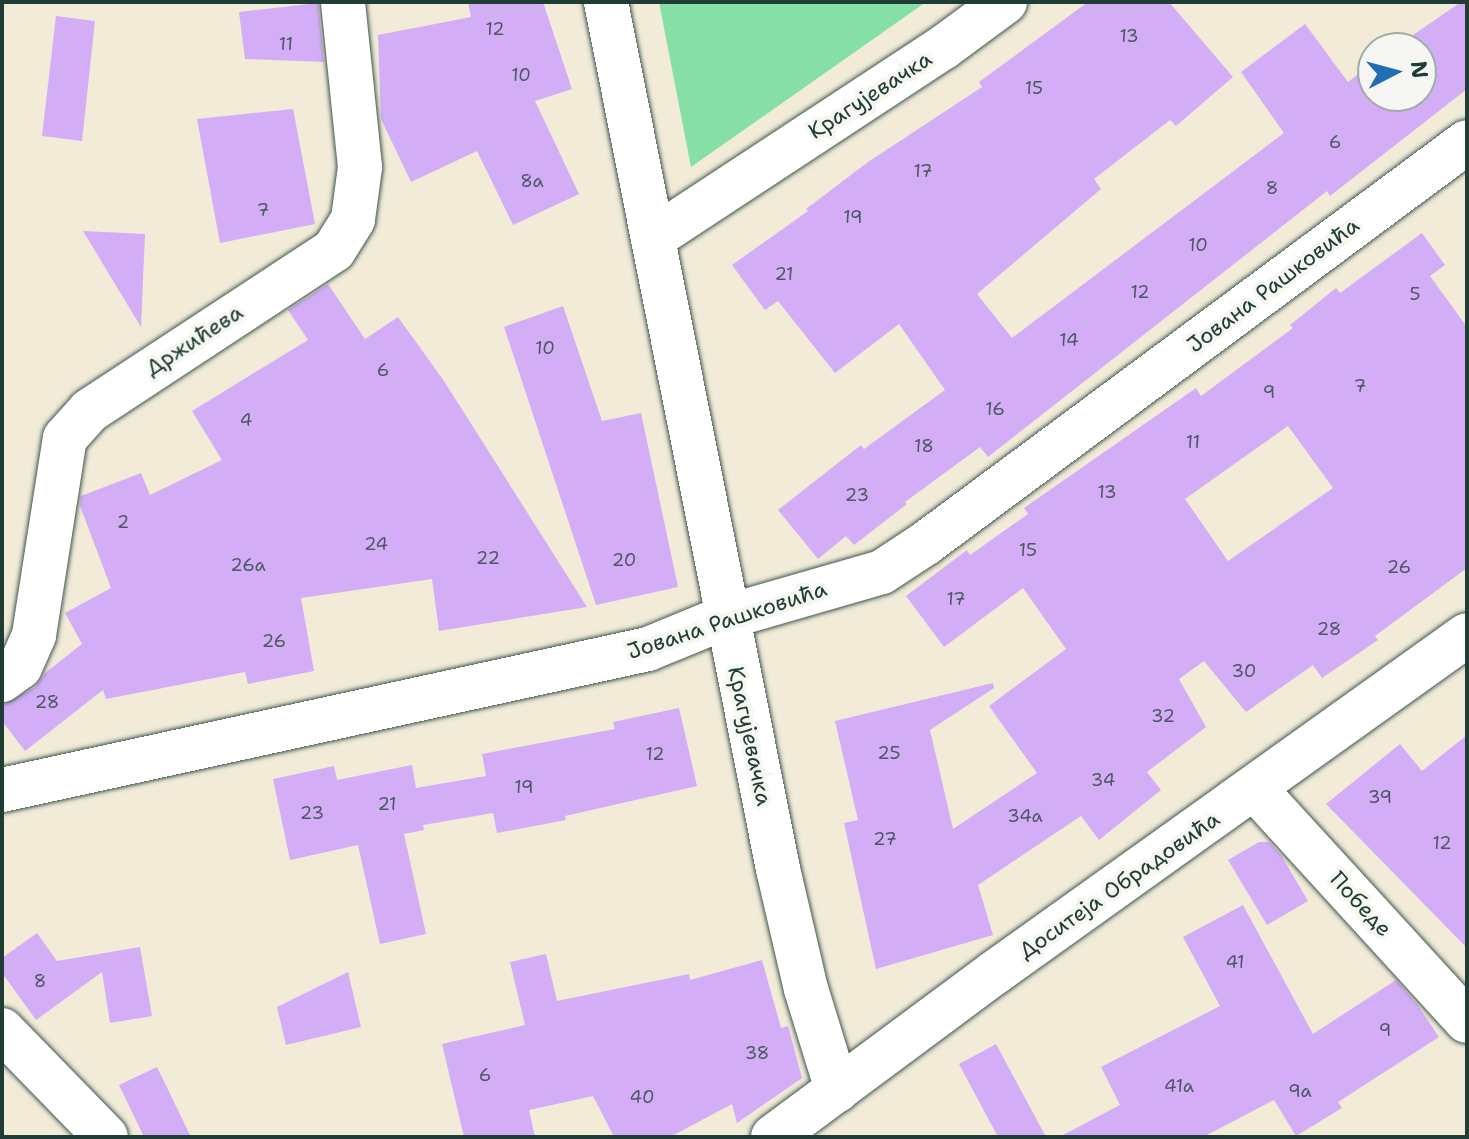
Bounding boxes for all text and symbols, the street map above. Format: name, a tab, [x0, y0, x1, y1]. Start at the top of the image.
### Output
house number: 12	[485, 18, 505, 40]
house number: 13	[1119, 25, 1139, 47]
north arrow	[1357, 32, 1437, 112]
house number: 11	[279, 33, 293, 55]
street label: Крагујевачка	[803, 45, 937, 145]
text: N	[1404, 59, 1435, 80]
house number: 10	[511, 64, 531, 86]
house number: 15	[1025, 77, 1043, 99]
house number: 6	[1329, 131, 1341, 153]
house number: 17	[913, 160, 933, 182]
house number: 8a	[520, 170, 544, 192]
house number: 8	[1266, 177, 1278, 199]
house number: 7	[257, 199, 269, 221]
house number: 19	[843, 206, 863, 228]
street label: Јована Рашковића	[1182, 212, 1364, 358]
house number: 10	[1188, 234, 1208, 256]
house number: 21	[774, 263, 794, 285]
house number: 12	[1130, 281, 1150, 303]
house number: 5	[1409, 283, 1421, 305]
street label: Држићева	[140, 299, 248, 381]
house number: 14	[1059, 329, 1079, 351]
house number: 10	[535, 337, 555, 359]
house number: 6	[377, 359, 389, 381]
house number: 7	[1354, 375, 1366, 397]
house number: 9	[1263, 381, 1275, 403]
house number: 16	[985, 398, 1005, 420]
house number: 4	[240, 409, 252, 431]
house number: 11	[1186, 431, 1200, 453]
house number: 18	[914, 435, 934, 457]
house number: 13	[1097, 481, 1117, 503]
house number: 23	[845, 484, 869, 506]
house number: 2	[117, 511, 129, 533]
house number: 24	[364, 533, 388, 555]
house number: 15	[1019, 539, 1037, 561]
house number: 22	[476, 547, 500, 569]
house number: 20	[612, 549, 636, 571]
house number: 26a	[230, 554, 266, 576]
house number: 26	[1387, 556, 1411, 578]
street label: Јована Рашковића	[624, 575, 830, 665]
house number: 17	[946, 588, 966, 610]
house number: 28	[1317, 618, 1341, 640]
house number: 26	[262, 630, 286, 652]
house number: 30	[1232, 660, 1256, 682]
street label: Крагујевачка	[722, 664, 778, 808]
house number: 28	[35, 691, 59, 713]
house number: 32	[1151, 705, 1175, 727]
house number: 25	[877, 742, 901, 764]
house number: 12	[645, 743, 665, 765]
house number: 34	[1091, 769, 1115, 791]
house number: 19	[514, 776, 534, 798]
house number: 39	[1368, 786, 1392, 808]
house number: 21	[377, 793, 397, 815]
house number: 23	[300, 802, 324, 824]
house number: 34a	[1007, 805, 1043, 827]
street label: Доситеја Обрадовића	[1013, 806, 1225, 964]
house number: 27	[873, 828, 897, 850]
house number: 12	[1432, 832, 1452, 854]
street label: Победе	[1324, 866, 1398, 942]
house number: 41	[1225, 951, 1245, 973]
house number: 8	[34, 970, 46, 992]
house number: 9	[1379, 1019, 1391, 1041]
house number: 38	[745, 1042, 769, 1064]
house number: 6	[479, 1064, 491, 1086]
house number: 41a	[1164, 1075, 1194, 1097]
house number: 9a	[1288, 1080, 1312, 1102]
house number: 40	[629, 1086, 655, 1108]

